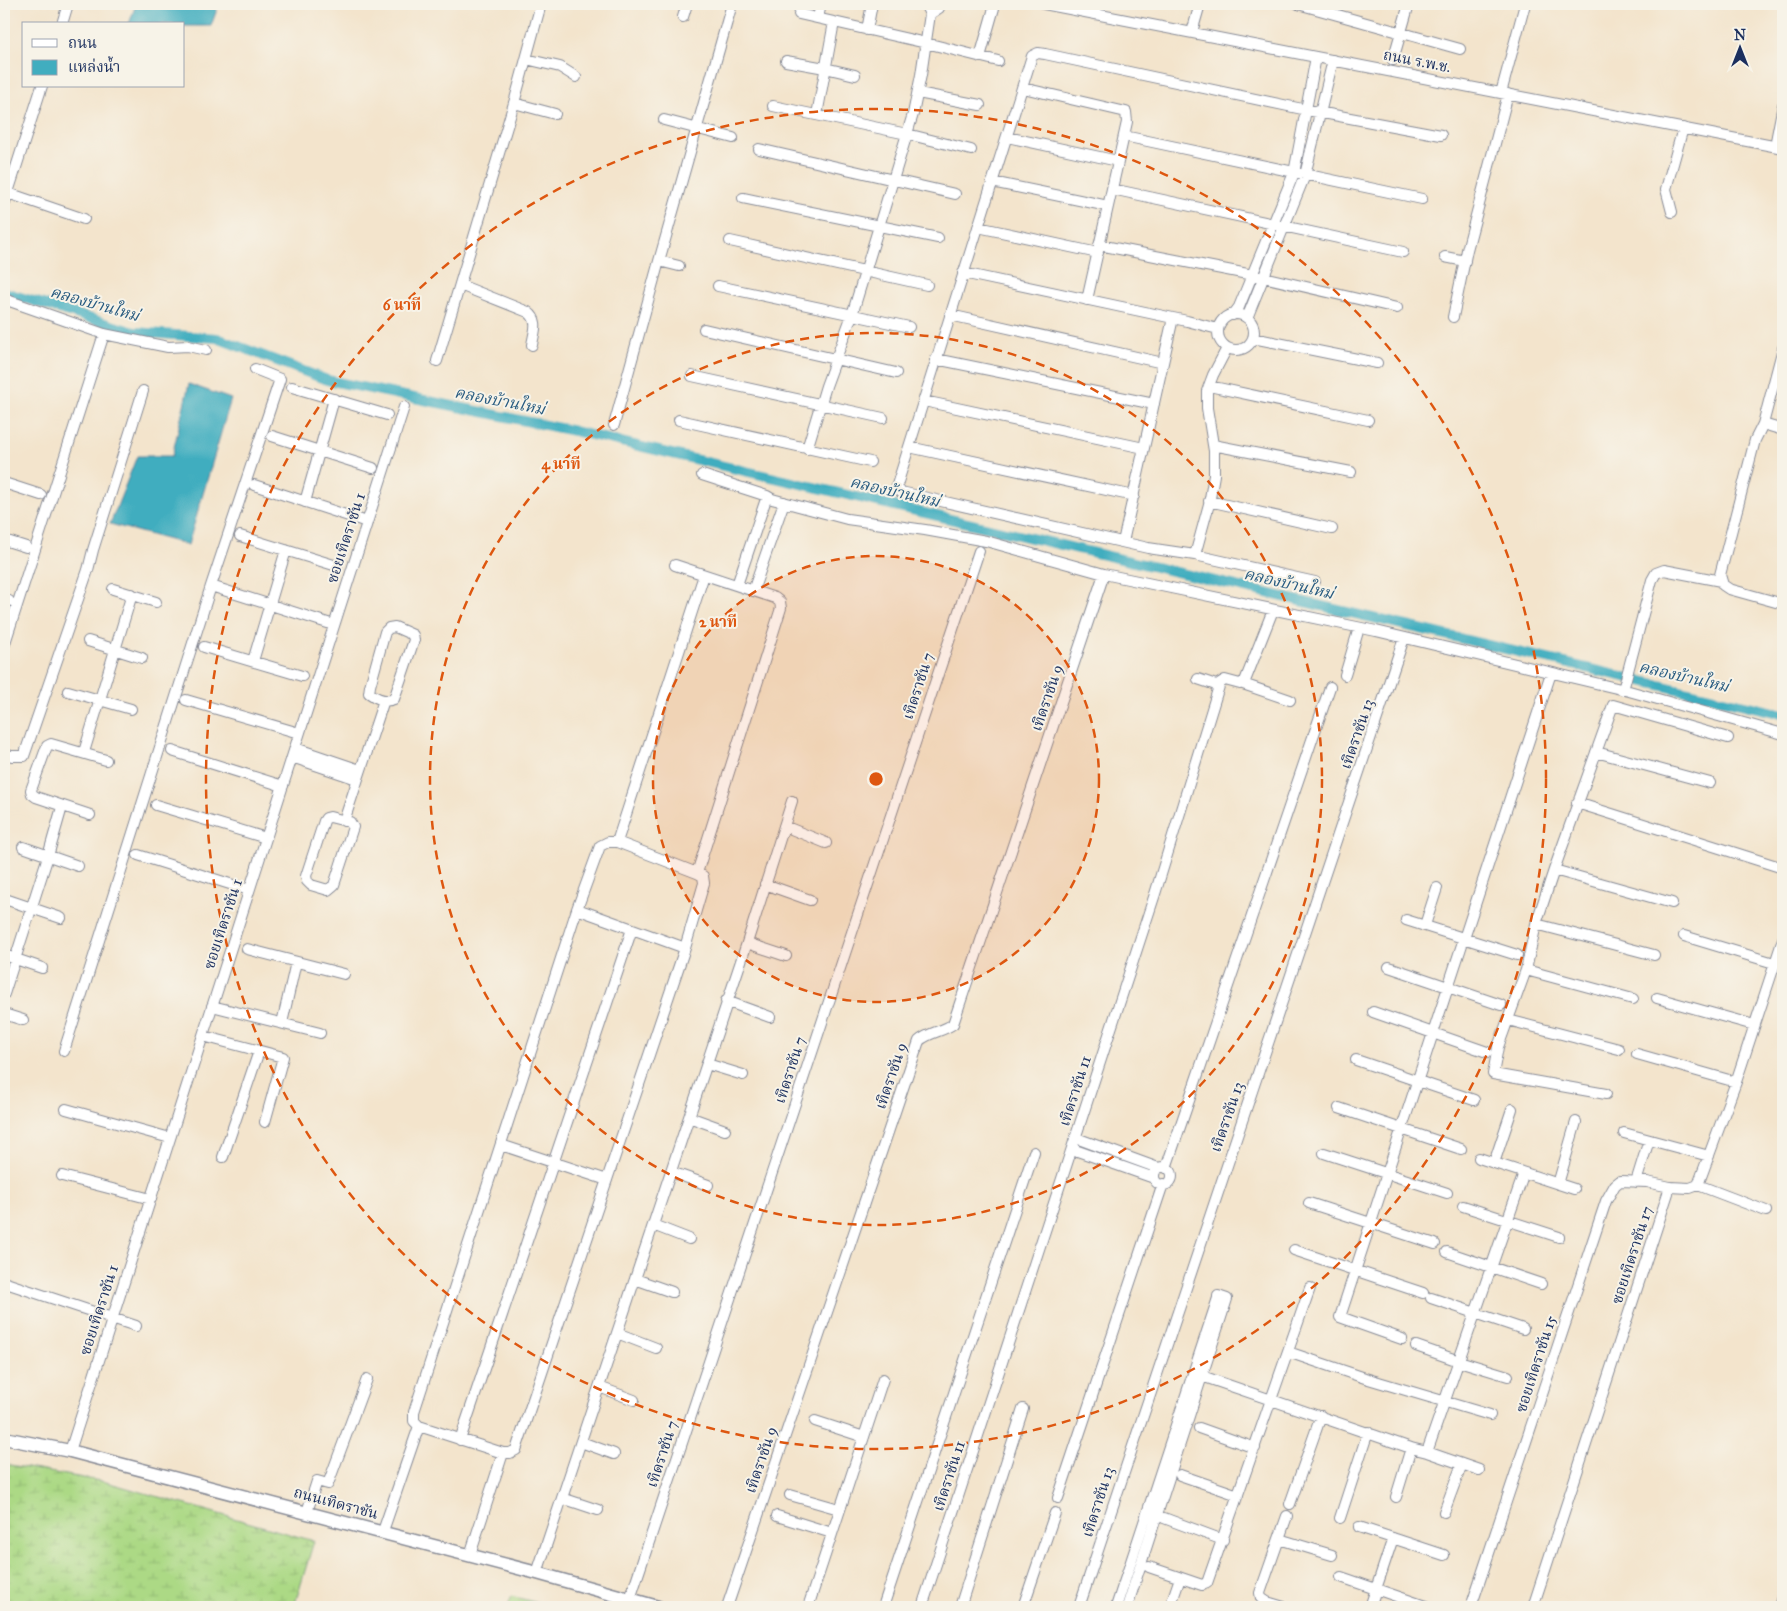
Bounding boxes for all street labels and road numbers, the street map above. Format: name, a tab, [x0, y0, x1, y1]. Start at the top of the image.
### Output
street label: ถนน ร.พ.ช.	[1382, 46, 1452, 76]
street label: ซอยเทิดราชัน 1	[323, 491, 369, 585]
street label: เทิดราชัน 7	[899, 650, 937, 722]
street label: เทิดราชัน 9	[1027, 662, 1067, 734]
street label: เทิดราชัน 13	[1337, 697, 1377, 771]
street label: ซอยเทิดราชัน 1	[200, 877, 246, 971]
street label: เทิดราชัน 7	[771, 1034, 809, 1106]
street label: เทิดราชัน 9	[871, 1040, 911, 1112]
street label: เทิดราชัน 11	[1055, 1053, 1095, 1128]
street label: เทิดราชัน 13	[1207, 1080, 1247, 1154]
street label: ซอยเทิดราชัน 17	[1608, 1204, 1656, 1306]
street label: ซอยเทิดราชัน 1	[76, 1263, 122, 1357]
street label: ซอยเทิดราชัน 15	[1512, 1313, 1560, 1415]
street label: เทิดราชัน 7	[643, 1418, 681, 1490]
street label: เทิดราชัน 9	[741, 1424, 781, 1496]
street label: เทิดราชัน 11	[929, 1438, 969, 1513]
street label: เทิดราชัน 13	[1078, 1464, 1118, 1540]
street label: ถนนเทิดราชัน	[292, 1483, 380, 1523]

